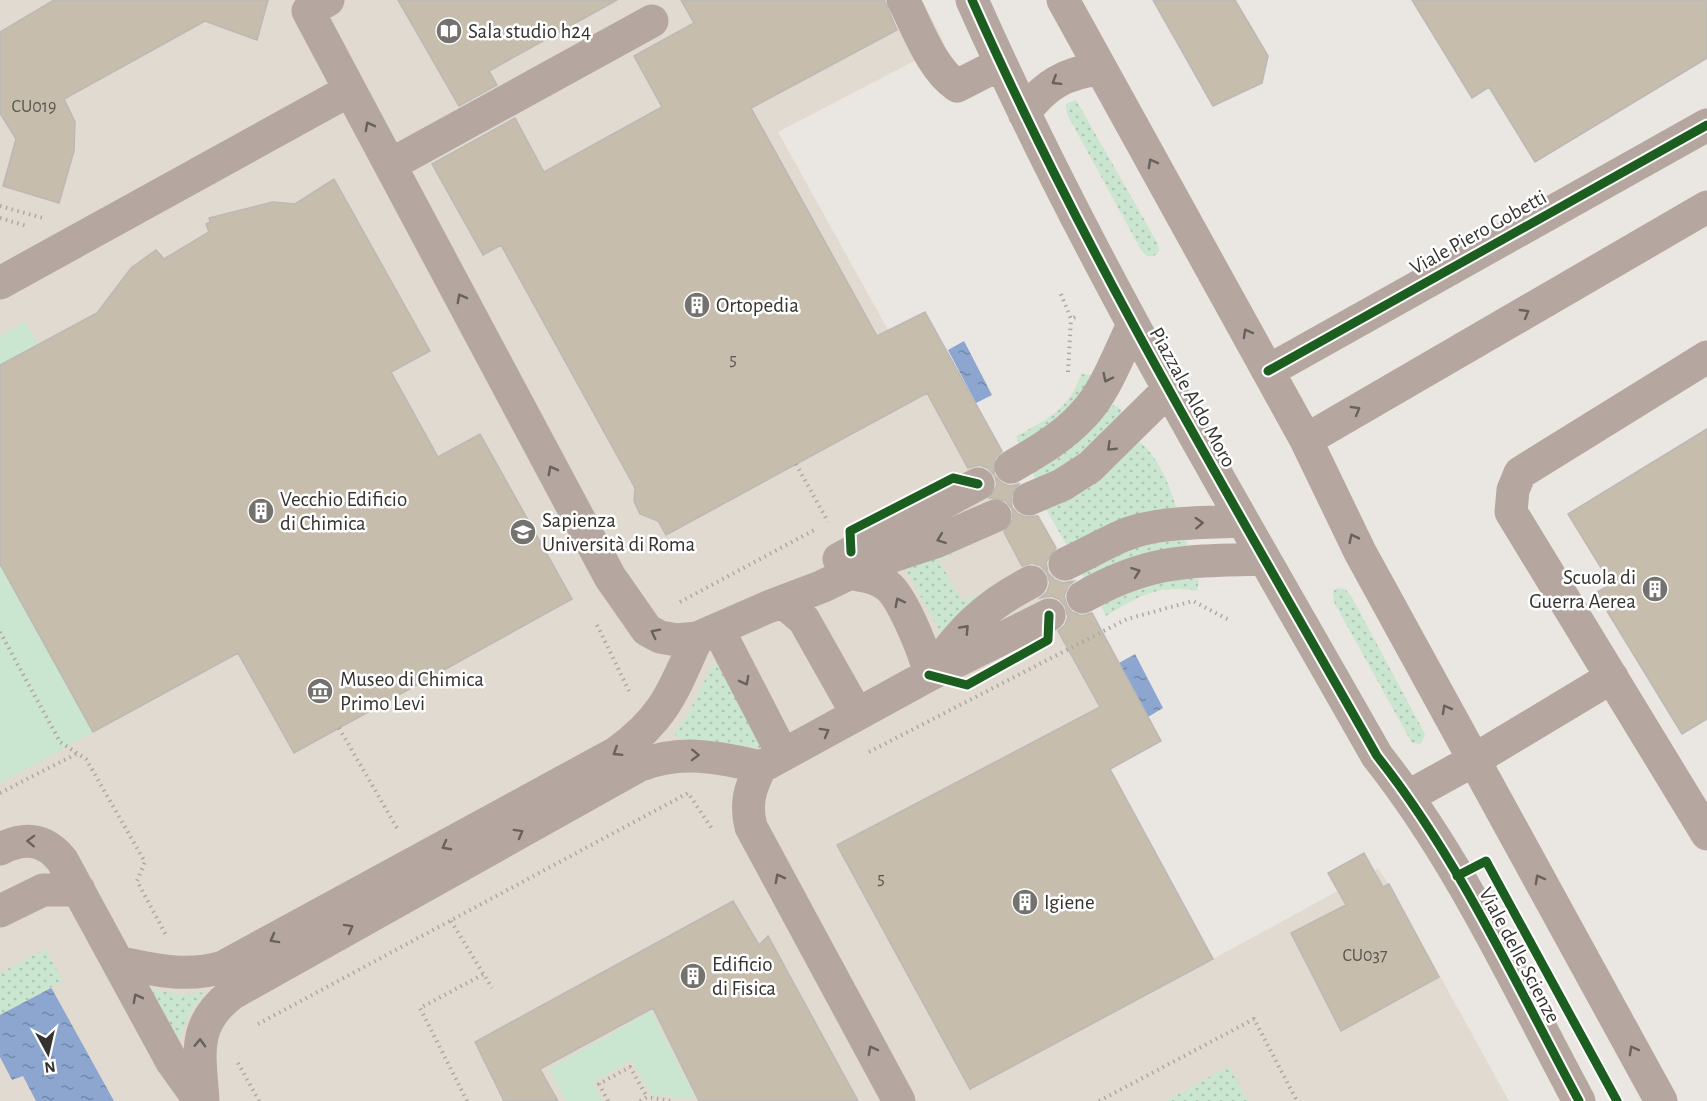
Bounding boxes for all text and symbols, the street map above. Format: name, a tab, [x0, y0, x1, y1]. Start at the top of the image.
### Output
library icon: Sala studio h24	[434, 16, 464, 46]
place label: Sala studio h24	[468, 21, 591, 42]
one-way arrow	[1052, 74, 1062, 86]
house number: CU019	[12, 98, 56, 116]
one-way arrow	[365, 121, 376, 132]
one-way arrow	[1148, 159, 1159, 169]
street label: Viale Piero Gobetti	[1406, 186, 1550, 279]
building icon: Ortopedia	[682, 290, 712, 320]
one-way arrow	[457, 293, 468, 304]
place label: Ortopedia	[716, 295, 799, 316]
one-way arrow	[1519, 308, 1529, 320]
street label: Piazzale Aldo Moro	[1145, 324, 1240, 471]
one-way arrow	[1242, 329, 1254, 340]
house number: 5	[729, 351, 737, 369]
one-way arrow	[1103, 371, 1114, 382]
one-way arrow	[1350, 406, 1360, 417]
one-way arrow	[1107, 439, 1118, 450]
one-way arrow	[548, 466, 559, 476]
place label: Vecchio Edificio di Chimica	[280, 489, 407, 534]
building icon: Vecchio Edificio di Chimica	[246, 496, 276, 526]
place label: Sapienza Università di Roma	[542, 510, 696, 555]
school or university icon: Sapienza Università di Roma	[508, 517, 538, 547]
one-way arrow	[1195, 517, 1204, 530]
one-way arrow	[936, 532, 947, 544]
one-way arrow	[1348, 533, 1360, 544]
one-way arrow	[1130, 567, 1141, 579]
place label: Scuola di Guerra Aerea	[1529, 567, 1636, 612]
building icon: Scuola di Guerra Aerea	[1640, 574, 1670, 604]
one-way arrow	[895, 598, 906, 609]
one-way arrow	[957, 625, 968, 636]
one-way arrow	[651, 629, 661, 640]
place label: Museo di Chimica Primo Levi	[340, 669, 484, 714]
one-way arrow	[738, 675, 749, 685]
museum icon: Museo di Chimica Primo Levi	[305, 676, 335, 706]
one-way arrow	[1442, 705, 1453, 715]
one-way arrow	[819, 728, 829, 739]
one-way arrow	[613, 745, 623, 757]
one-way arrow	[690, 749, 699, 761]
one-way arrow	[513, 829, 523, 840]
one-way arrow	[26, 835, 35, 848]
one-way arrow	[441, 839, 452, 850]
house number: 5	[877, 870, 885, 888]
one-way arrow	[775, 874, 786, 884]
one-way arrow	[1535, 875, 1546, 885]
street label: Viale delle Scienze	[1475, 884, 1564, 1027]
building icon: Igiene	[1010, 887, 1040, 917]
place label: Igiene	[1044, 892, 1095, 913]
one-way arrow	[342, 924, 353, 935]
one-way arrow	[270, 932, 280, 943]
house number: CU037	[1342, 947, 1388, 965]
place label: Edificio di Fisica	[712, 954, 776, 999]
building icon: Edificio di Fisica	[678, 961, 708, 991]
one-way arrow	[133, 993, 144, 1004]
north arrow	[18, 1023, 78, 1083]
one-way arrow	[194, 1038, 207, 1047]
one-way arrow	[868, 1045, 879, 1056]
one-way arrow	[1629, 1046, 1640, 1056]
text: N	[43, 1058, 57, 1076]

